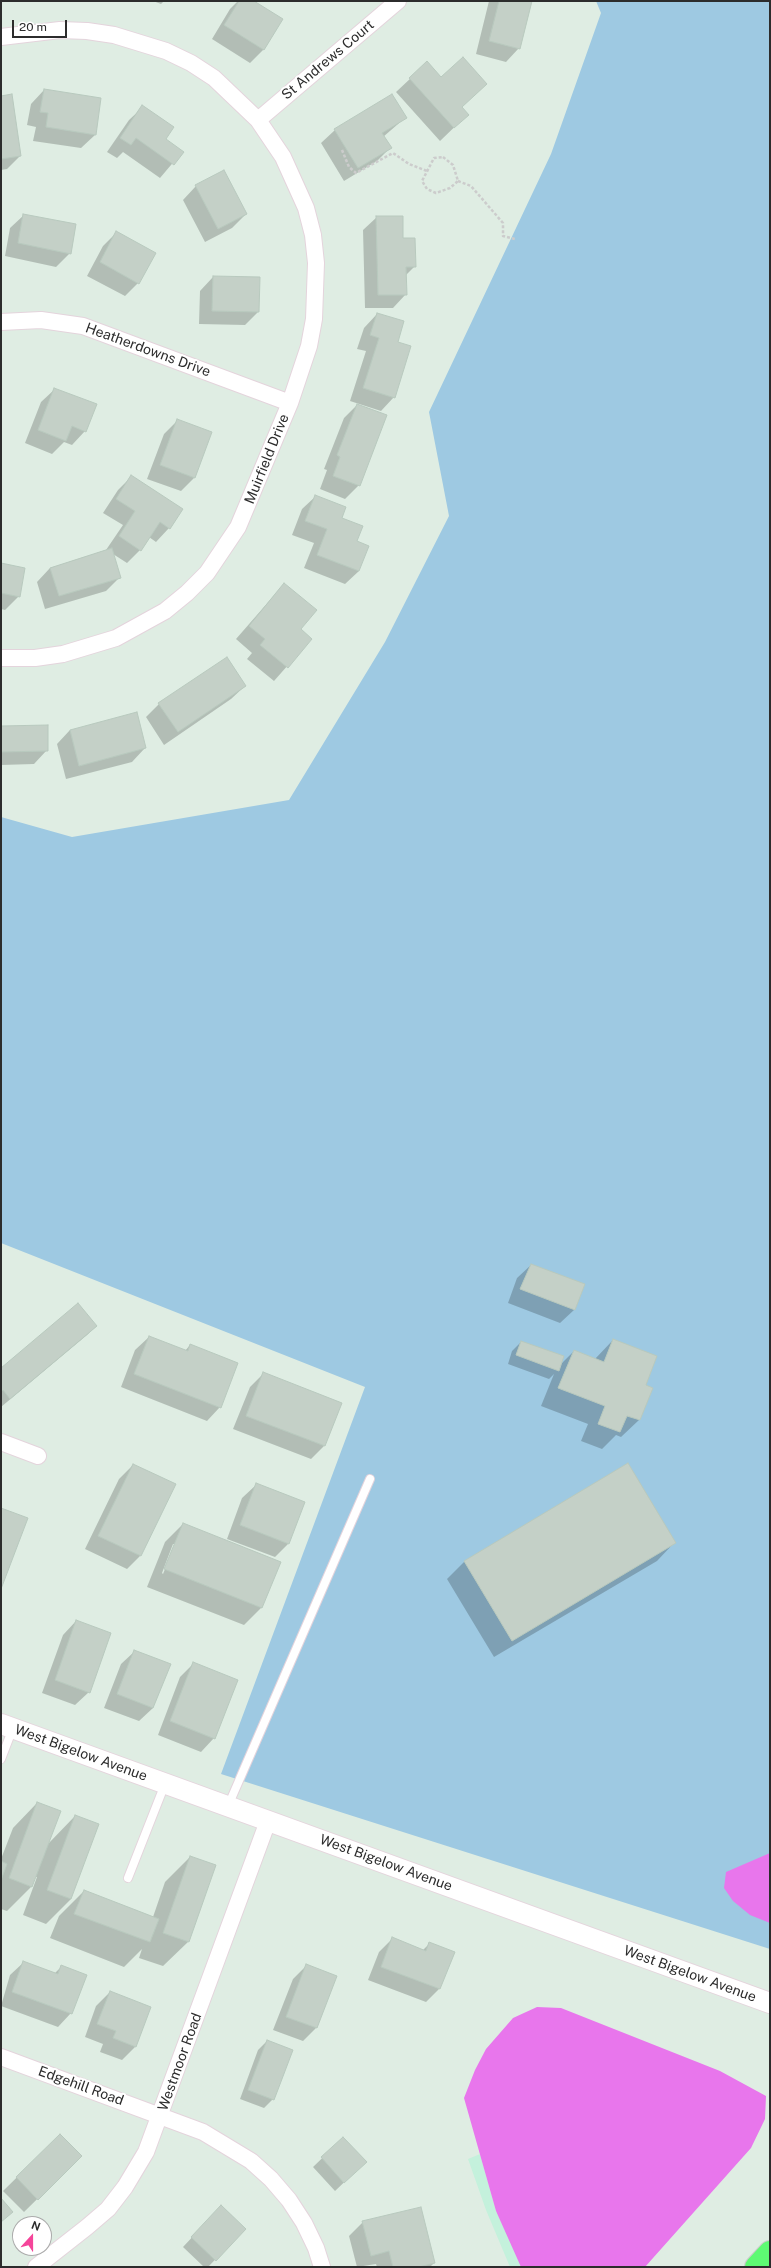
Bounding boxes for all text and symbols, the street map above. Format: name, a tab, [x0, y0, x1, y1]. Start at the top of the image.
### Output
scale bar	[14, 12, 69, 38]
street label: St Andrews Court	[278, 17, 378, 103]
text: 20 m	[19, 20, 47, 34]
street label: Heatherdowns Drive	[83, 320, 213, 380]
street label: Muirfield Drive	[241, 412, 293, 506]
street label: West Bigelow Avenue	[12, 1721, 150, 1785]
street label: West Bigelow Avenue	[317, 1831, 455, 1895]
street label: West Bigelow Avenue	[621, 1942, 759, 2006]
street label: Westmoor Road	[155, 2011, 205, 2113]
street label: Edgehill Road	[36, 2063, 126, 2109]
north arrow	[12, 2216, 52, 2256]
text: N	[30, 2219, 42, 2233]

